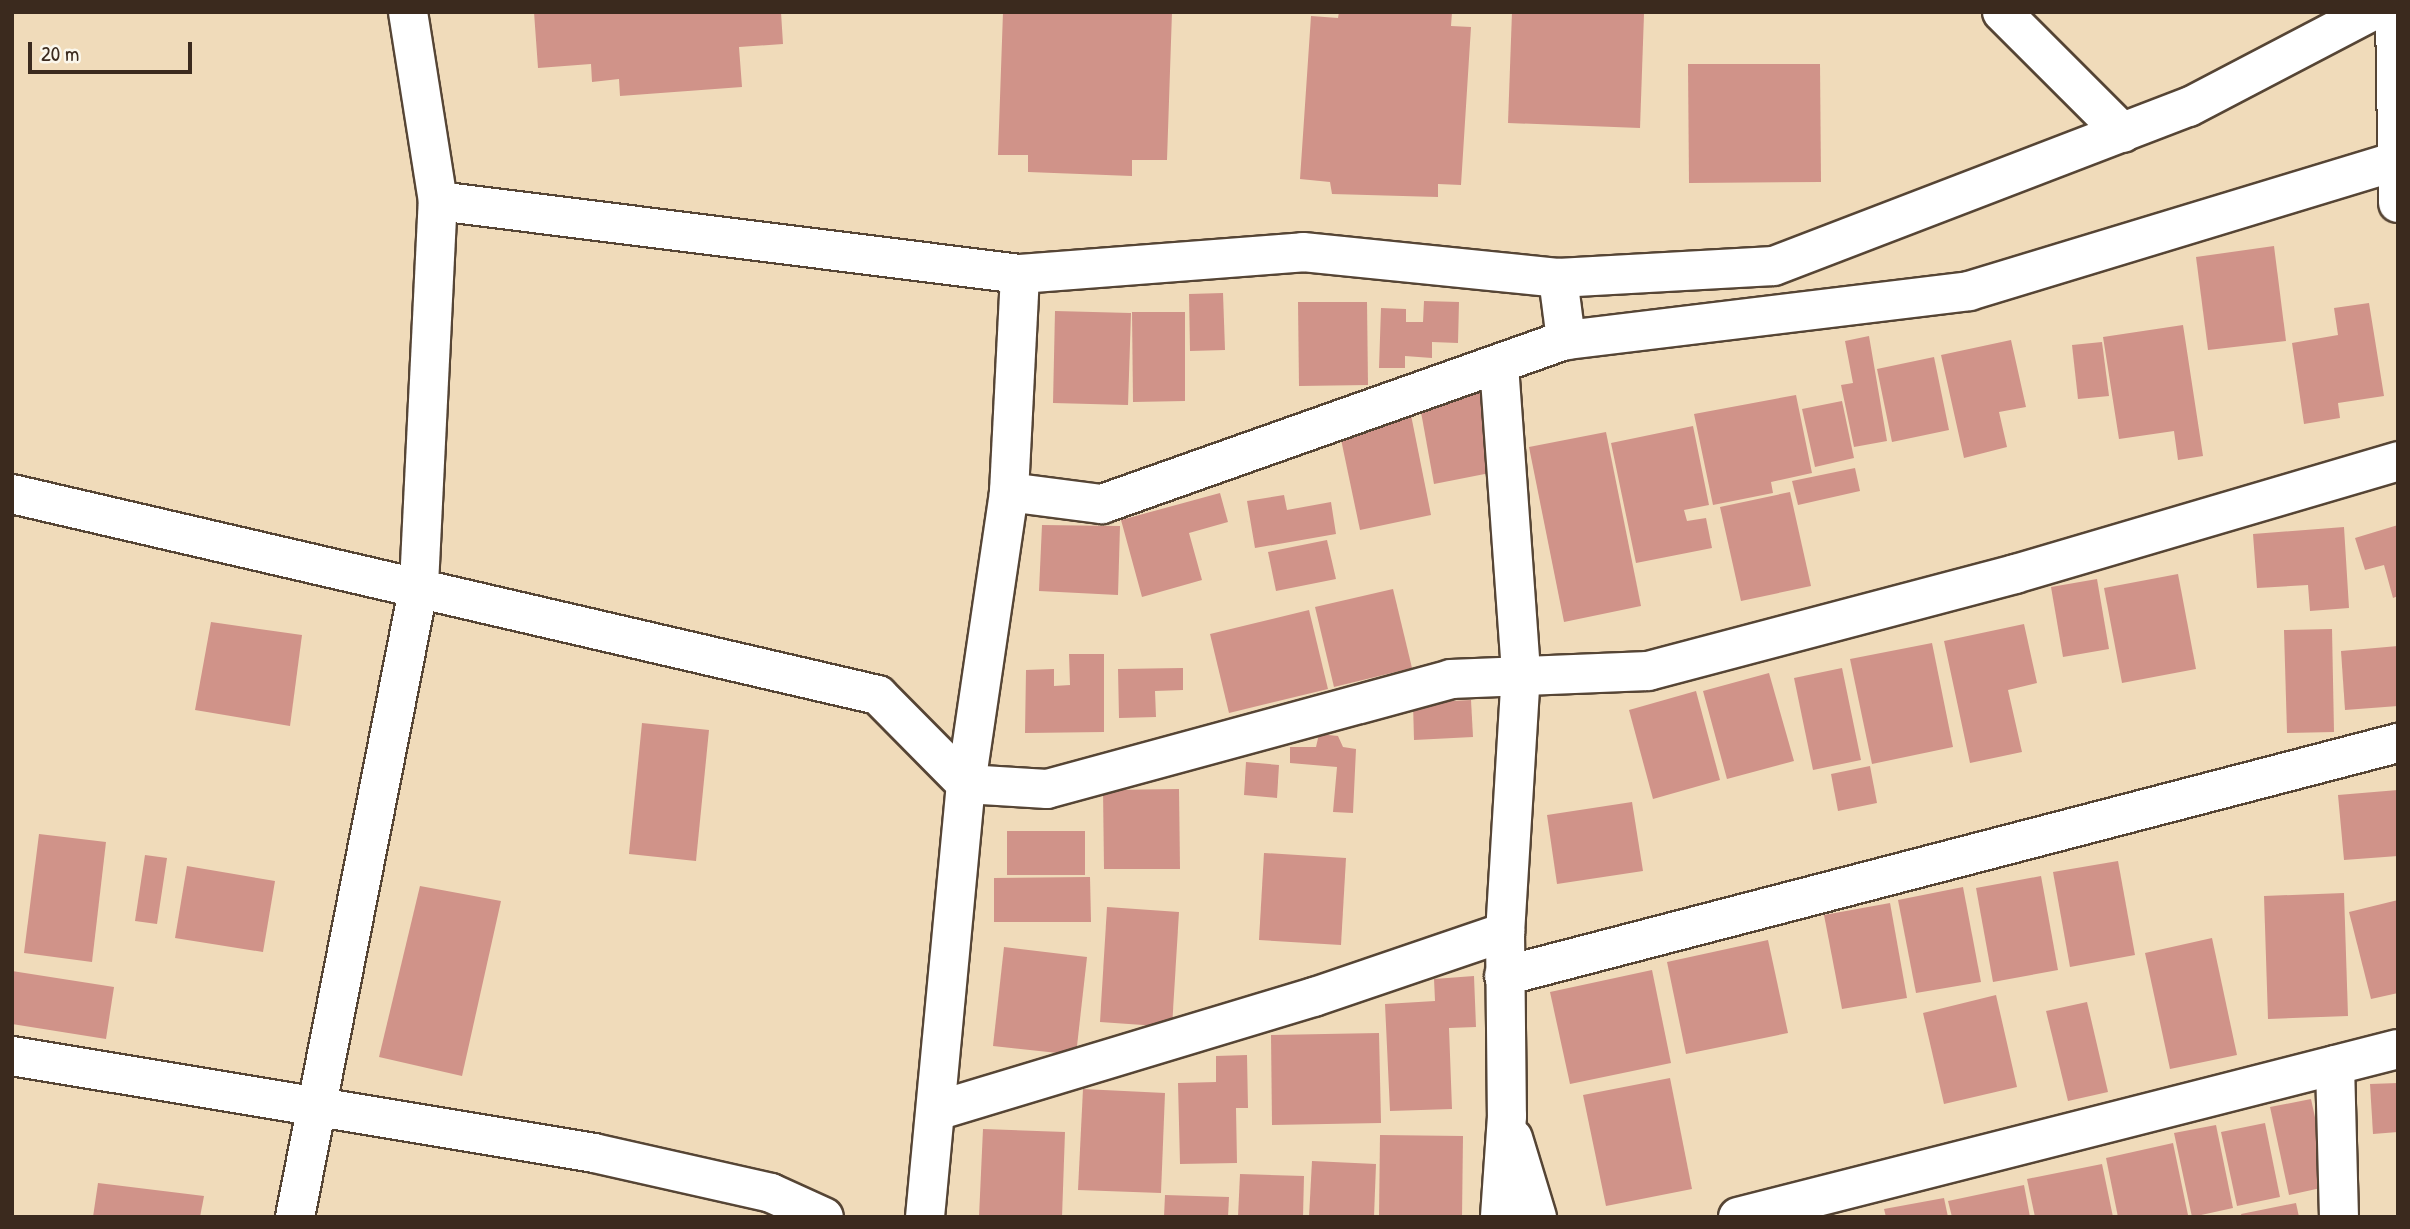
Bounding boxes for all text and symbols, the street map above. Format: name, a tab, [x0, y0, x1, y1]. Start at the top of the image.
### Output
scale bar	[32, 28, 196, 72]
text: 20 m	[41, 39, 79, 68]

